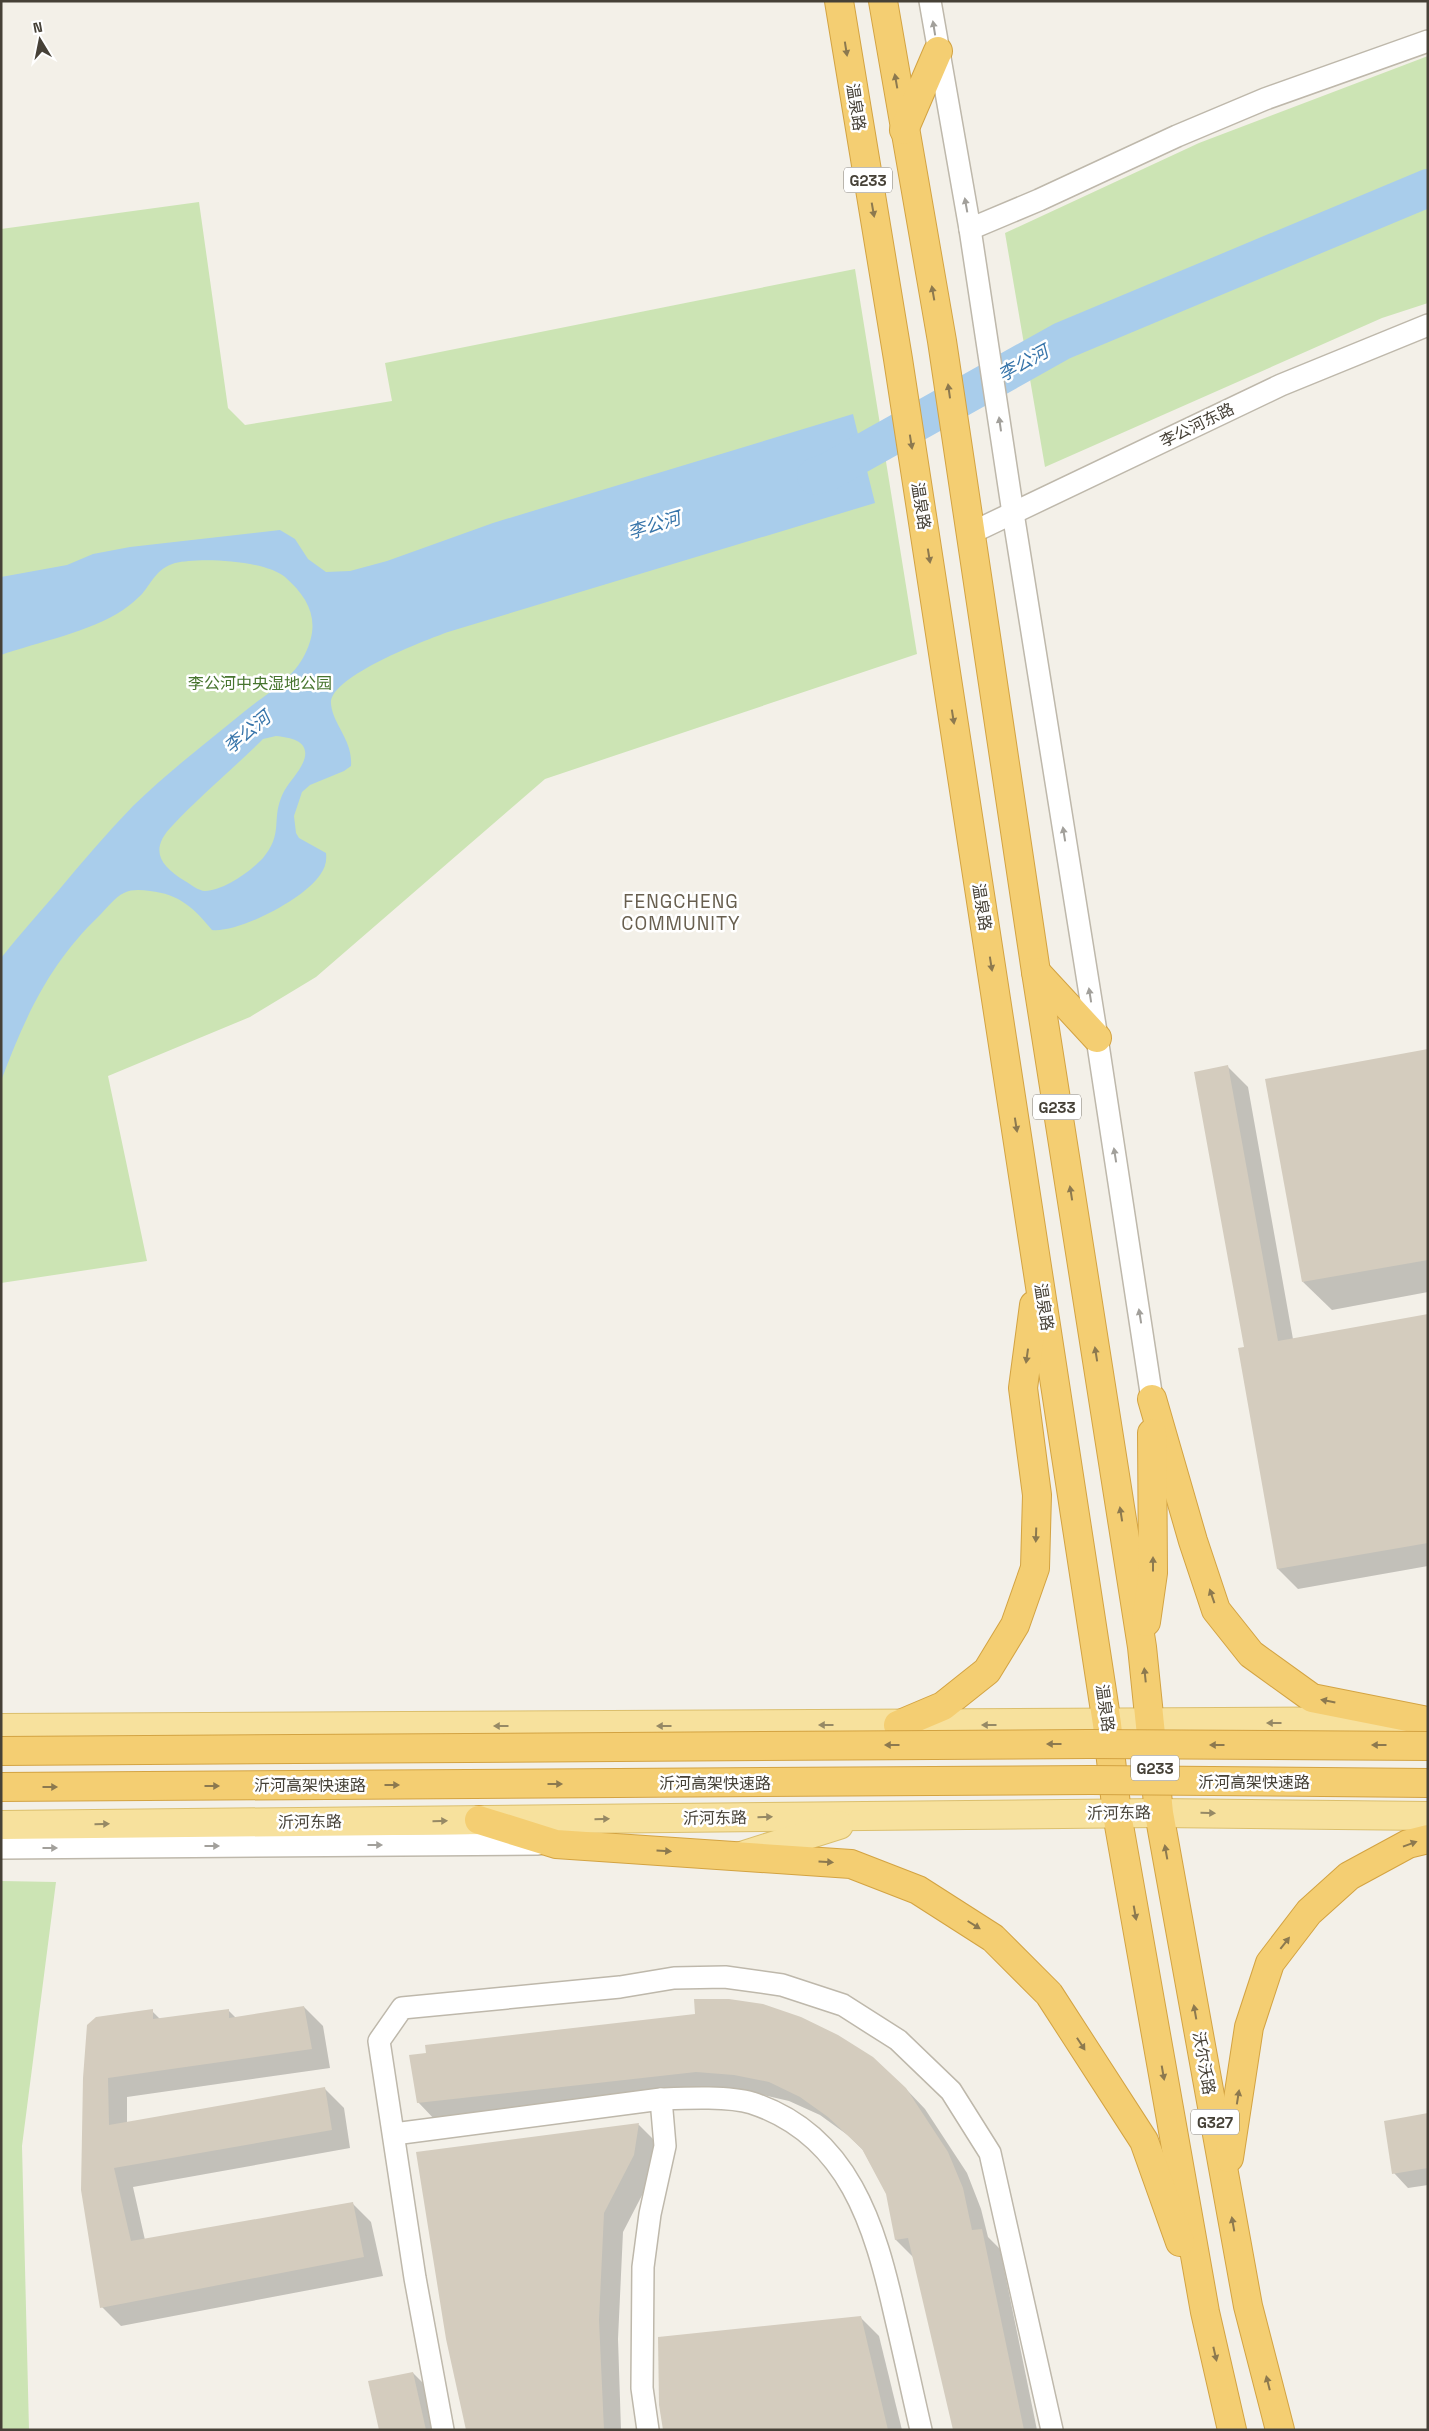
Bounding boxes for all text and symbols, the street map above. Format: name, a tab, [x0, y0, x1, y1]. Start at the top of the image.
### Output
north arrow	[15, 15, 65, 65]
text: N	[32, 18, 44, 37]
one-way arrow	[930, 19, 938, 35]
one-way arrow	[843, 42, 851, 58]
one-way arrow	[891, 73, 899, 89]
street label: 温泉路	[842, 82, 870, 132]
road number: G233	[844, 168, 892, 192]
one-way arrow	[962, 197, 970, 212]
one-way arrow	[870, 202, 878, 218]
one-way arrow	[929, 285, 937, 301]
water label: 李公河	[994, 338, 1055, 386]
one-way arrow	[945, 382, 953, 398]
street label: 李公河东路	[1156, 398, 1238, 452]
one-way arrow	[996, 415, 1004, 431]
one-way arrow	[907, 434, 915, 450]
street label: 温泉路	[907, 481, 935, 531]
water label: 李公河	[625, 505, 686, 544]
one-way arrow	[925, 549, 933, 565]
park label: 李公河中央湿地公园	[188, 673, 332, 694]
water label: 李公河	[219, 704, 277, 758]
one-way arrow	[950, 709, 958, 725]
one-way arrow	[1060, 826, 1068, 842]
street label: 温泉路	[968, 882, 996, 932]
district label: FENGCHENG COMMUNITY	[621, 889, 741, 936]
one-way arrow	[987, 957, 995, 973]
one-way arrow	[1086, 987, 1094, 1003]
road number: G233	[1033, 1094, 1081, 1120]
one-way arrow	[1012, 1117, 1020, 1133]
one-way arrow	[1111, 1147, 1119, 1163]
one-way arrow	[1066, 1185, 1074, 1201]
street label: 温泉路	[1030, 1282, 1058, 1332]
one-way arrow	[1135, 1308, 1143, 1324]
one-way arrow	[1092, 1345, 1100, 1361]
one-way arrow	[1023, 1349, 1031, 1365]
one-way arrow	[1117, 1506, 1125, 1522]
one-way arrow	[1032, 1528, 1040, 1544]
one-way arrow	[1149, 1556, 1157, 1572]
one-way arrow	[1207, 1588, 1215, 1603]
one-way arrow	[1141, 1666, 1149, 1682]
street label: 温泉路	[1091, 1683, 1119, 1733]
one-way arrow	[1321, 1697, 1336, 1705]
one-way arrow	[1266, 1719, 1282, 1727]
one-way arrow	[818, 1721, 834, 1729]
one-way arrow	[980, 1721, 996, 1729]
one-way arrow	[493, 1722, 509, 1730]
one-way arrow	[655, 1722, 671, 1730]
one-way arrow	[1046, 1740, 1062, 1748]
one-way arrow	[883, 1741, 899, 1749]
one-way arrow	[1208, 1741, 1224, 1749]
one-way arrow	[1371, 1741, 1387, 1749]
road number: G233	[1131, 1756, 1179, 1780]
street label: 沂河高架快速路	[1198, 1772, 1310, 1793]
street label: 沂河高架快速路	[659, 1773, 771, 1794]
street label: 沂河高架快速路	[254, 1775, 366, 1796]
one-way arrow	[547, 1780, 563, 1788]
one-way arrow	[385, 1781, 401, 1789]
one-way arrow	[205, 1782, 221, 1790]
one-way arrow	[42, 1783, 58, 1791]
street label: 沂河东路	[1087, 1802, 1151, 1824]
street label: 沂河东路	[683, 1807, 747, 1829]
one-way arrow	[1200, 1810, 1216, 1818]
street label: 沂河东路	[278, 1811, 342, 1833]
one-way arrow	[757, 1813, 773, 1821]
one-way arrow	[595, 1815, 611, 1823]
one-way arrow	[432, 1817, 448, 1825]
one-way arrow	[95, 1820, 111, 1828]
one-way arrow	[1403, 1840, 1418, 1847]
one-way arrow	[367, 1841, 383, 1849]
one-way arrow	[205, 1842, 221, 1850]
one-way arrow	[42, 1844, 58, 1852]
one-way arrow	[1162, 1844, 1170, 1860]
one-way arrow	[656, 1847, 672, 1855]
one-way arrow	[818, 1859, 834, 1867]
one-way arrow	[1131, 1906, 1139, 1922]
one-way arrow	[967, 1920, 980, 1930]
one-way arrow	[1280, 1937, 1290, 1950]
one-way arrow	[1191, 2004, 1199, 2020]
street label: 沃尔沃路	[1188, 2030, 1220, 2096]
one-way arrow	[1077, 2038, 1086, 2051]
one-way arrow	[1160, 2066, 1168, 2082]
one-way arrow	[1235, 2088, 1243, 2104]
road number: G327	[1191, 2110, 1239, 2134]
one-way arrow	[1229, 2215, 1237, 2231]
one-way arrow	[1211, 2346, 1219, 2361]
one-way arrow	[1264, 2375, 1272, 2390]

